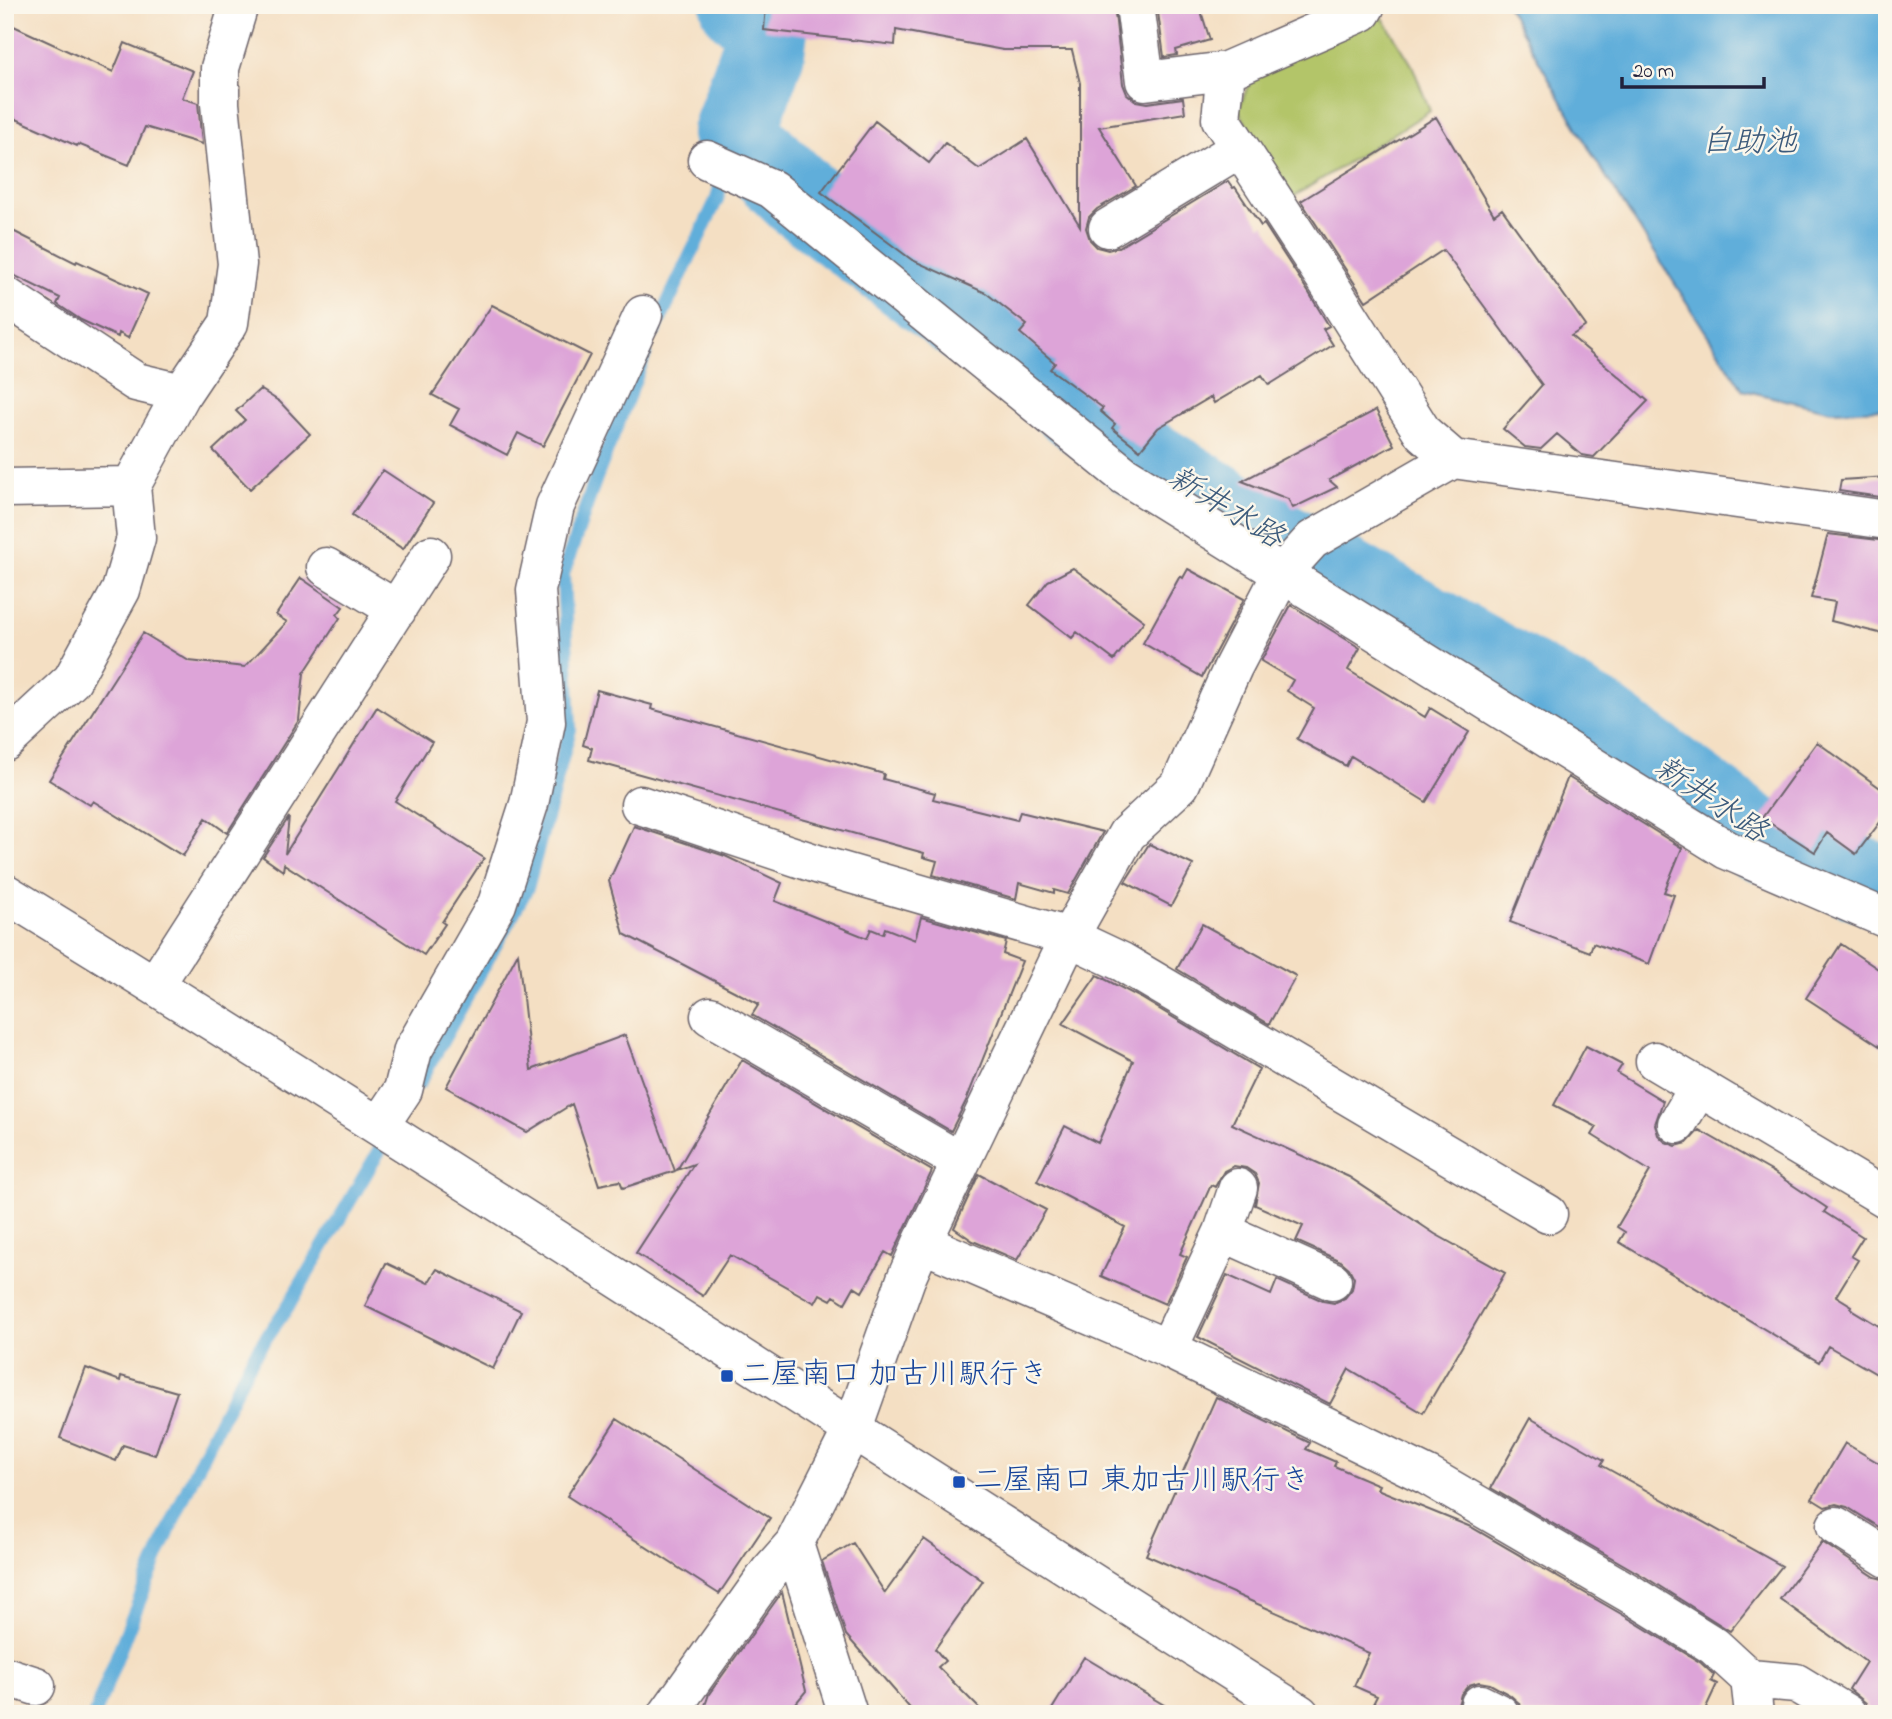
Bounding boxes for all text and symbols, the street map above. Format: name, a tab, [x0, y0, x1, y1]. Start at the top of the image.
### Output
scale bar	[1622, 46, 1764, 90]
text: 20 m	[1633, 57, 1674, 87]
water label: 白助池	[1701, 120, 1798, 167]
water label: 新井水路	[1158, 456, 1294, 563]
water label: 新井水路	[1644, 746, 1778, 857]
place label: 二屋南口 加古川駅行き	[741, 1354, 1049, 1398]
marker: 二屋南口 加古川駅行き	[719, 1368, 735, 1384]
place label: 二屋南口 東加古川駅行き	[973, 1460, 1311, 1504]
marker: 二屋南口 東加古川駅行き	[951, 1474, 967, 1490]

